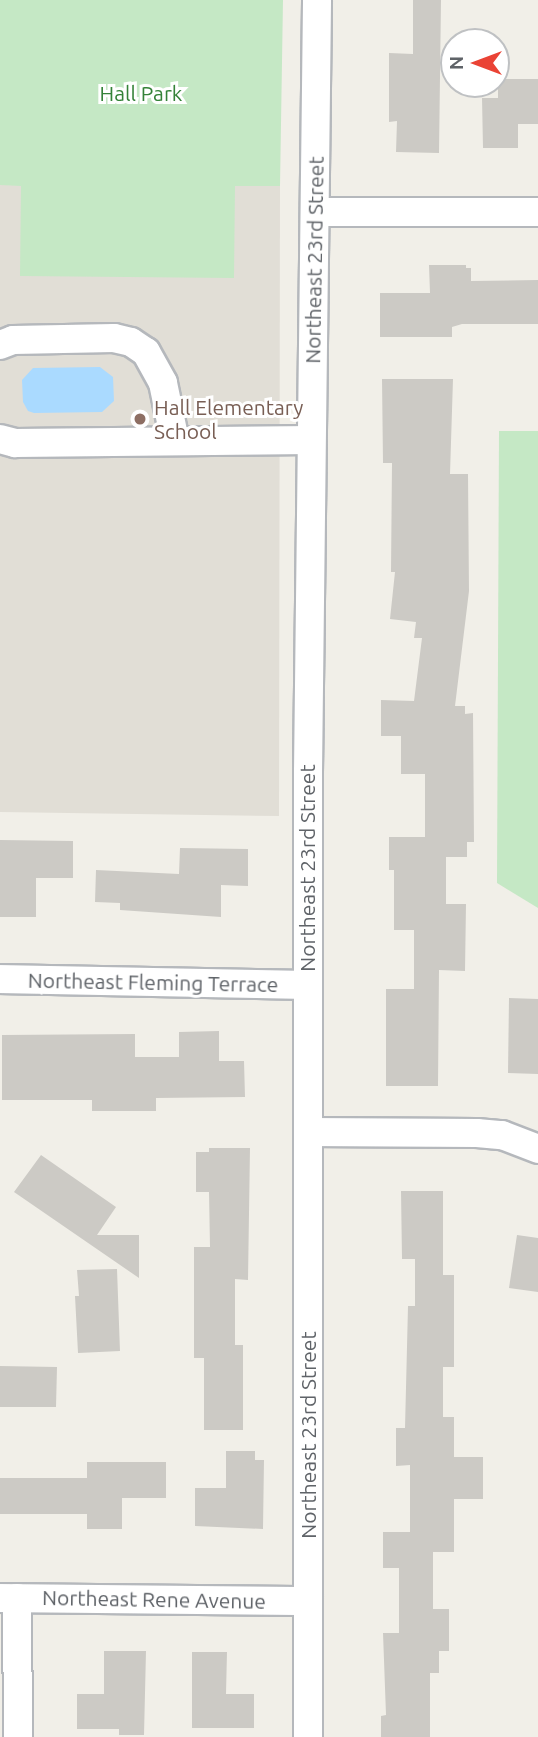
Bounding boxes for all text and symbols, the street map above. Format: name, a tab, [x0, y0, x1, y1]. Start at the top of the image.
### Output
north arrow	[440, 28, 510, 98]
text: N	[445, 56, 467, 70]
park label: Hall Park	[100, 80, 182, 106]
street label: Northeast 23rd Street	[300, 156, 328, 364]
place label: Hall Elementary School	[154, 394, 303, 444]
marker: Hall Elementary School	[132, 411, 148, 427]
street label: Northeast 23rd Street	[294, 764, 320, 972]
street label: Northeast Fleming Terrace	[28, 967, 278, 997]
street label: Northeast 23rd Street	[295, 1331, 321, 1539]
street label: Northeast Rene Avenue	[42, 1584, 266, 1614]

